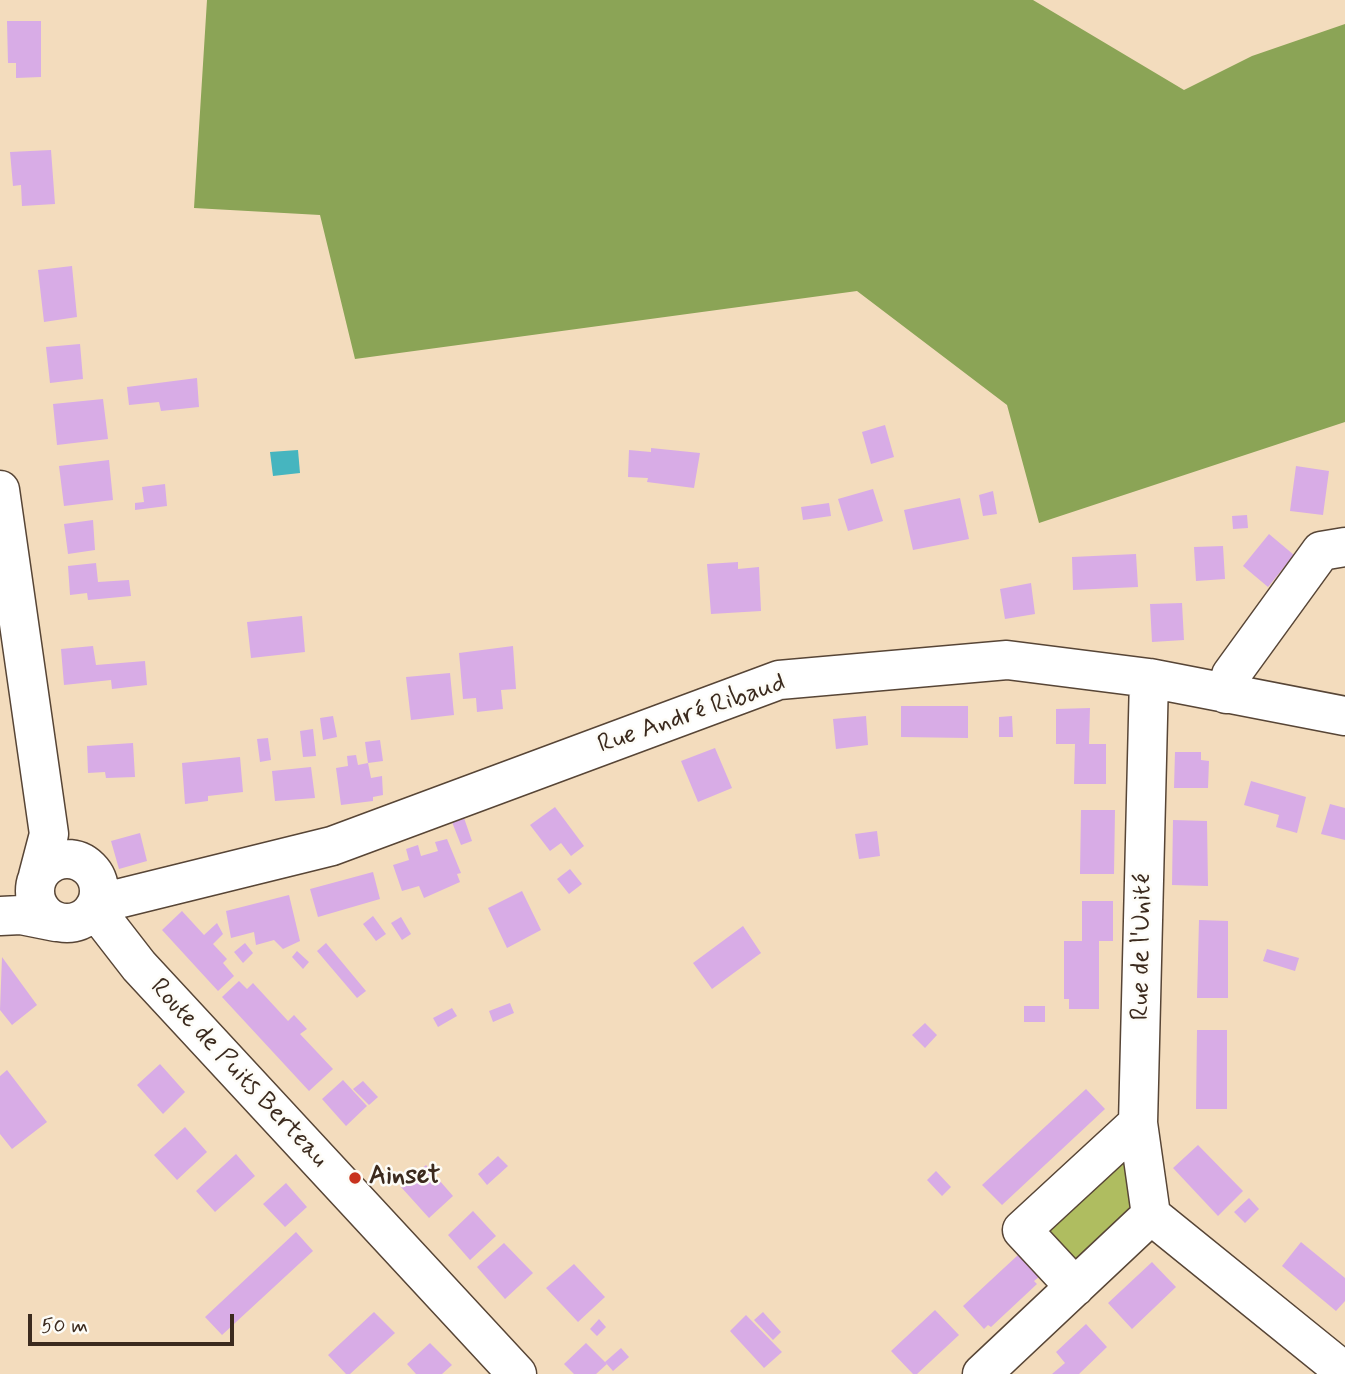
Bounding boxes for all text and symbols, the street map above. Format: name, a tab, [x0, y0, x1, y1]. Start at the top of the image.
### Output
street label: Rue André Ribaud	[594, 668, 790, 762]
street label: Rue de l'Unité	[1126, 873, 1160, 1021]
street label: Route de Puits Berteau	[142, 973, 334, 1175]
place label: Ainset	[369, 1162, 440, 1194]
marker: Ainset	[347, 1170, 363, 1186]
scale bar	[32, 1300, 238, 1344]
text: 50 m	[41, 1312, 88, 1340]

